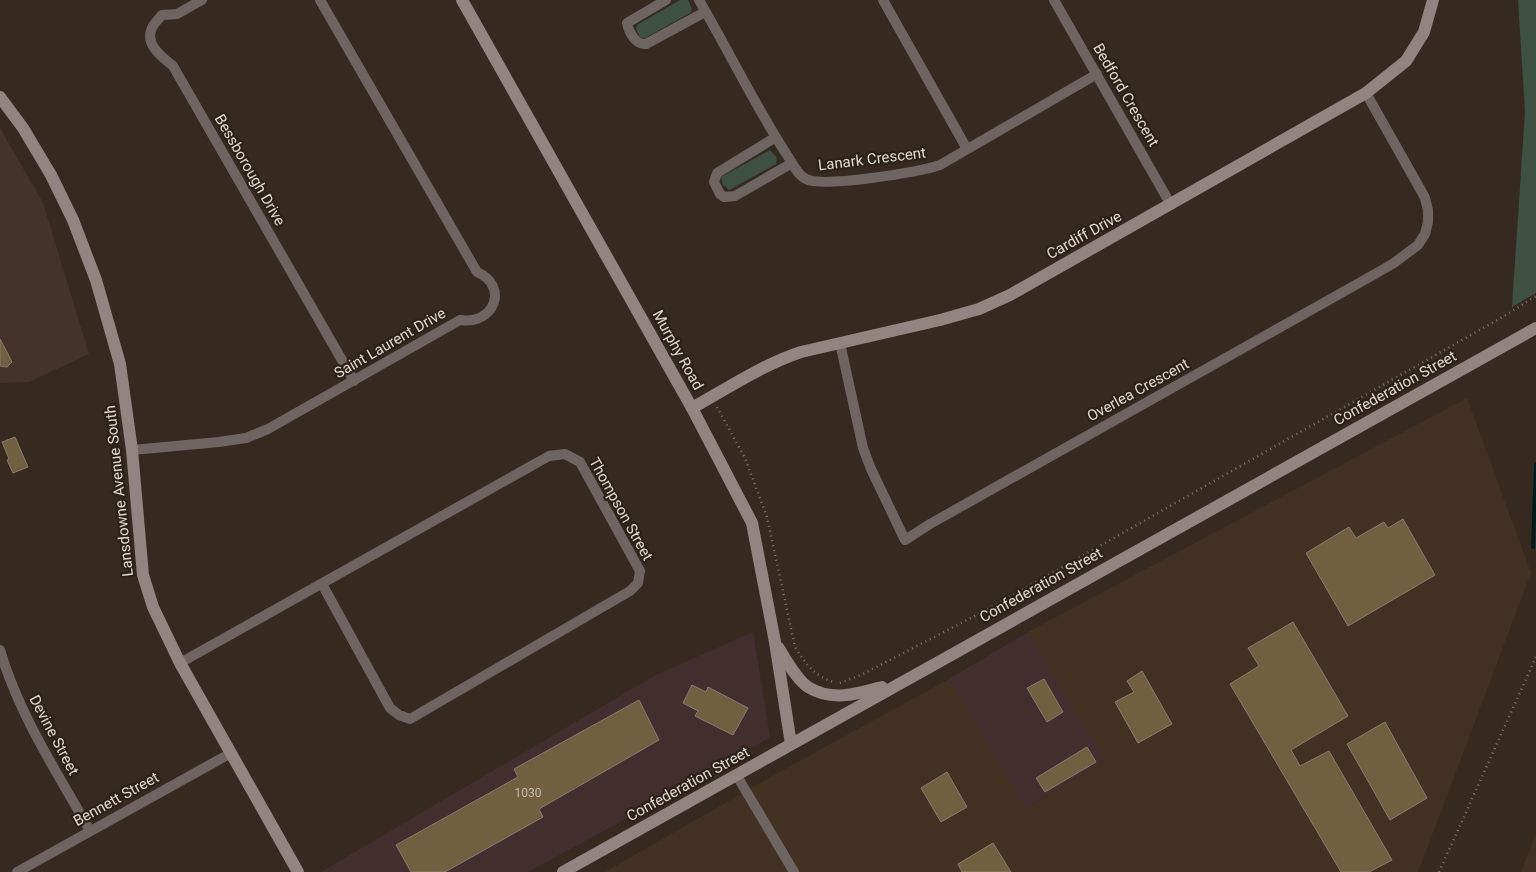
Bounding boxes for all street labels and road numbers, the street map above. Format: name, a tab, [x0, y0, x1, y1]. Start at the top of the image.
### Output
street label: Bedford Crescent	[1089, 40, 1163, 150]
street label: Bessborough Drive	[211, 111, 289, 229]
street label: Lanark Crescent	[817, 143, 927, 175]
street label: Cardiff Drive	[1043, 207, 1125, 263]
street label: Saint Laurent Drive	[331, 304, 449, 382]
street label: Murphy Road	[649, 307, 707, 393]
street label: Confederation Street	[1330, 347, 1460, 429]
street label: Overlea Crescent	[1084, 355, 1192, 425]
street label: Lansdowne Avenue South	[101, 404, 137, 578]
street label: Thompson Street	[585, 454, 657, 564]
street label: Confederation Street	[976, 544, 1106, 626]
street label: Devine Street	[25, 692, 83, 778]
street label: Confederation Street	[623, 743, 753, 825]
street label: Bennett Street	[70, 768, 162, 830]

